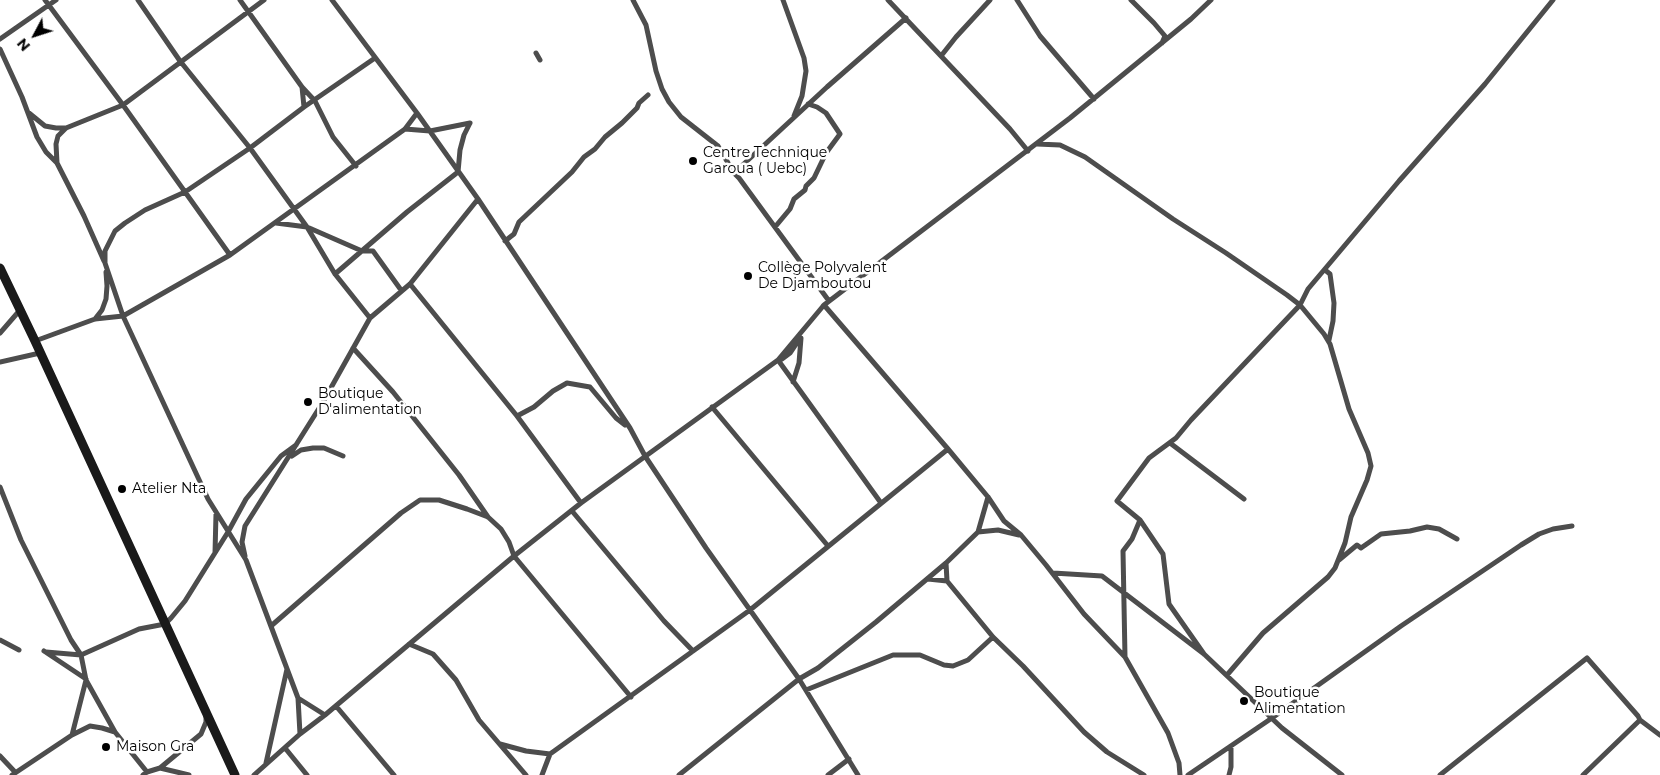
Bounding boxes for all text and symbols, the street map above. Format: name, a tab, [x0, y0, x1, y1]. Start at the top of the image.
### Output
north arrow	[10, 10, 60, 60]
text: N	[13, 35, 34, 55]
place label: Centre Technique Garoua ( Uebc)	[703, 145, 827, 178]
marker: Centre Technique Garoua ( Uebc)	[687, 155, 699, 167]
place label: Collège Polyvalent De Djamboutou	[758, 260, 887, 292]
marker: Collège Polyvalent De Djamboutou	[742, 270, 754, 282]
place label: Boutique D'alimentation	[318, 386, 422, 418]
marker: Boutique D'alimentation	[302, 396, 314, 408]
place label: Atelier Nta	[132, 481, 206, 497]
marker: Atelier Nta	[116, 483, 128, 495]
place label: Boutique Alimentation	[1254, 685, 1346, 718]
marker: Boutique Alimentation	[1238, 695, 1250, 707]
place label: Maison Gra	[116, 739, 194, 755]
marker: Maison Gra	[100, 741, 112, 753]

